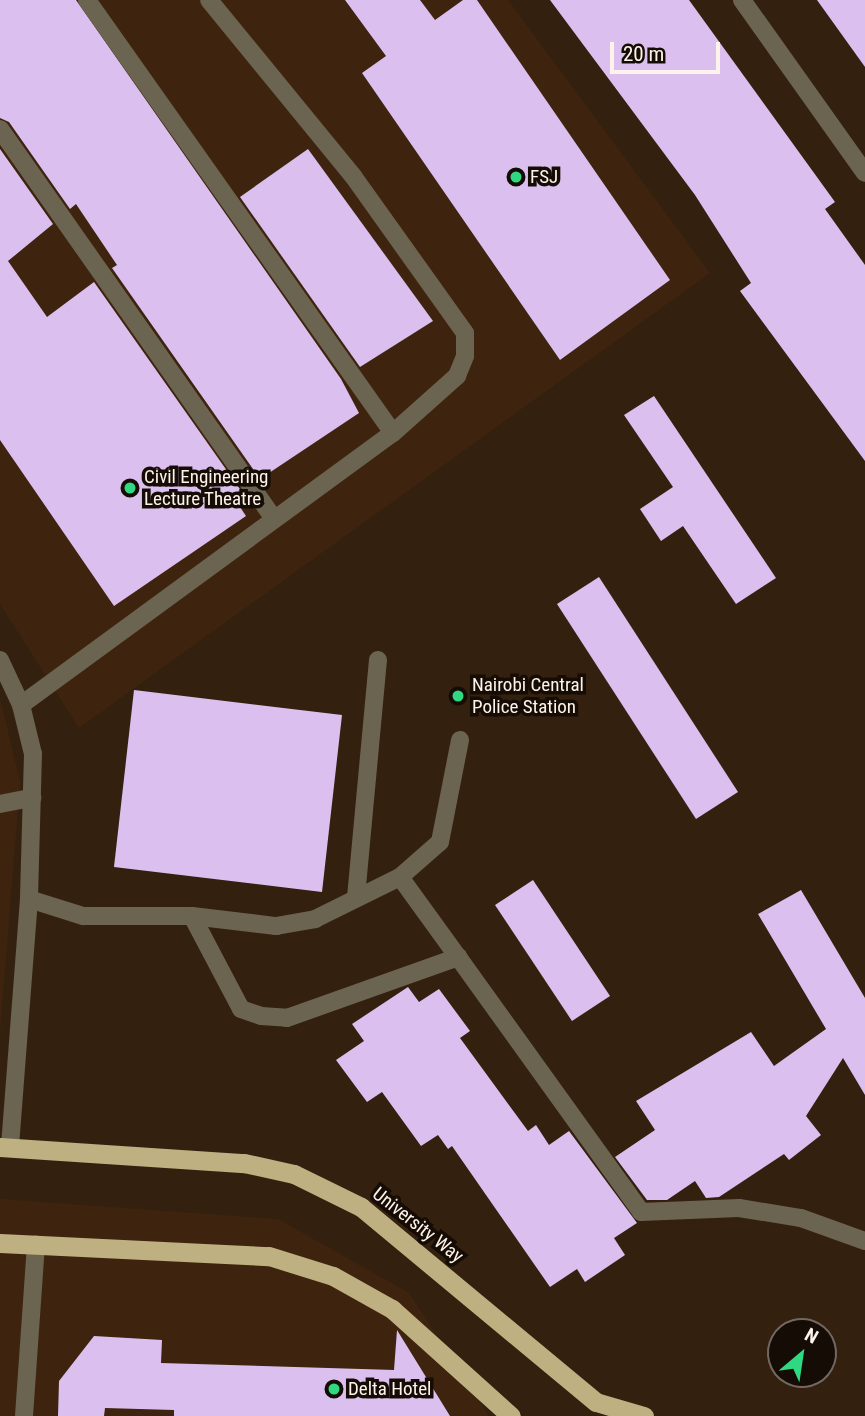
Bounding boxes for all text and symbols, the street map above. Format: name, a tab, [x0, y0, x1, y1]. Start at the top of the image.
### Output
scale bar	[613, 28, 723, 72]
text: 20 m	[623, 42, 664, 66]
place label: FSJ	[530, 166, 558, 188]
marker: FSJ	[508, 169, 524, 185]
place label: Civil Engineering Lecture Theatre	[144, 466, 268, 510]
marker: Civil Engineering Lecture Theatre	[122, 480, 138, 496]
place label: Nairobi Central Police Station	[472, 674, 584, 718]
marker: Nairobi Central Police Station	[450, 688, 466, 704]
street label: University Way	[368, 1182, 468, 1268]
north arrow	[767, 1318, 837, 1388]
text: N	[801, 1323, 822, 1349]
place label: Delta Hotel	[348, 1378, 431, 1400]
marker: Delta Hotel	[326, 1381, 342, 1397]

